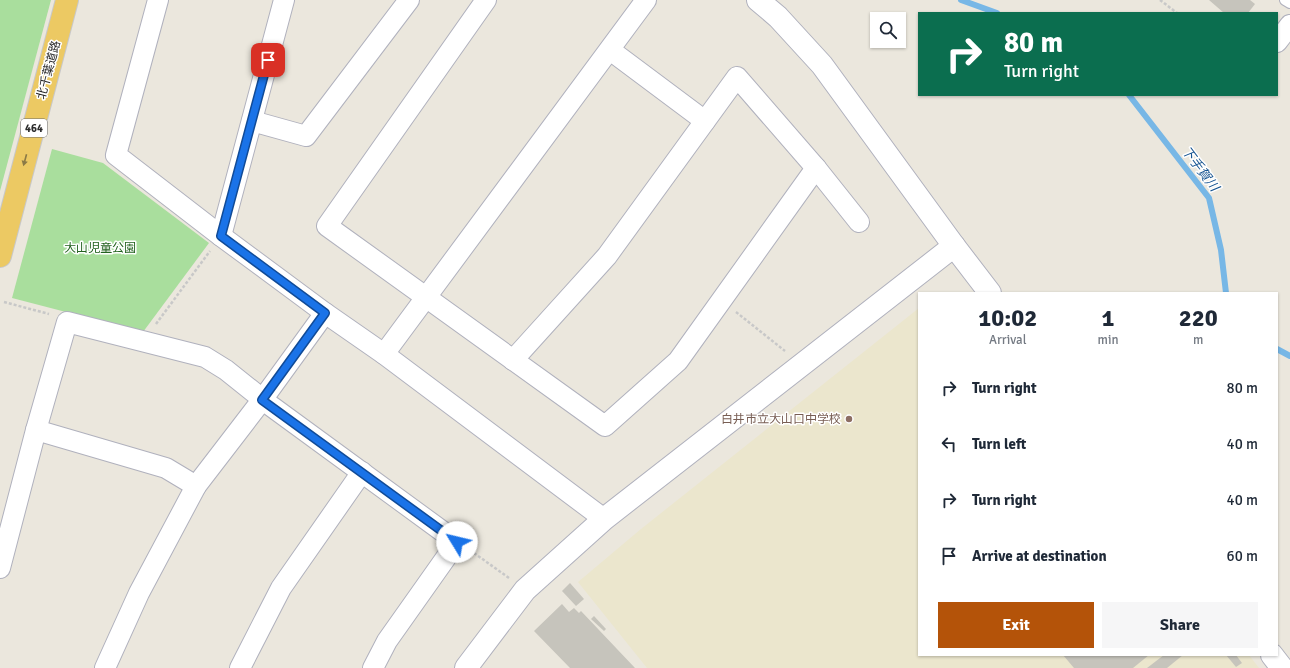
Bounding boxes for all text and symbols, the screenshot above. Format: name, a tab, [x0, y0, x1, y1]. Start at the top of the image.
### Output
map controls	[870, 12, 906, 48]
button: search	[870, 12, 906, 48]
text: 80 m	[1004, 26, 1063, 60]
icon: right	[938, 28, 990, 80]
street label: 北千葉道路	[34, 39, 64, 101]
pin	[251, 43, 285, 77]
icon: arrive	[257, 49, 279, 71]
text: Turn right	[1004, 60, 1079, 82]
road number: 464	[21, 119, 47, 137]
water label: 下手賀川	[1178, 143, 1223, 196]
one-way arrow	[22, 153, 28, 166]
park label: 大山児童公園	[64, 241, 136, 256]
text: 10:02	[978, 303, 1037, 333]
text: 1	[1102, 303, 1114, 333]
text: 220	[1179, 303, 1218, 333]
text: Arrival	[989, 332, 1026, 348]
text: min	[1098, 332, 1119, 348]
text: m	[1193, 332, 1203, 348]
icon: right	[938, 377, 960, 399]
text: Turn right	[972, 379, 1037, 397]
text: 80 m	[1227, 379, 1258, 397]
place label: 白井市立大山口中学校	[721, 412, 841, 427]
marker: 白井市立大山口中学校	[844, 414, 854, 424]
icon: left	[938, 433, 960, 455]
text: Turn left	[972, 435, 1026, 453]
text: 40 m	[1227, 435, 1258, 453]
icon: right	[938, 489, 960, 511]
text: Turn right	[972, 491, 1037, 509]
text: 40 m	[1227, 491, 1258, 509]
position arrow	[436, 521, 478, 563]
icon: arrive	[938, 545, 960, 567]
text: Arrive at destination	[972, 547, 1107, 565]
text: 60 m	[1227, 547, 1258, 565]
button: Exit	[938, 602, 1094, 648]
button: Share	[1102, 602, 1258, 648]

